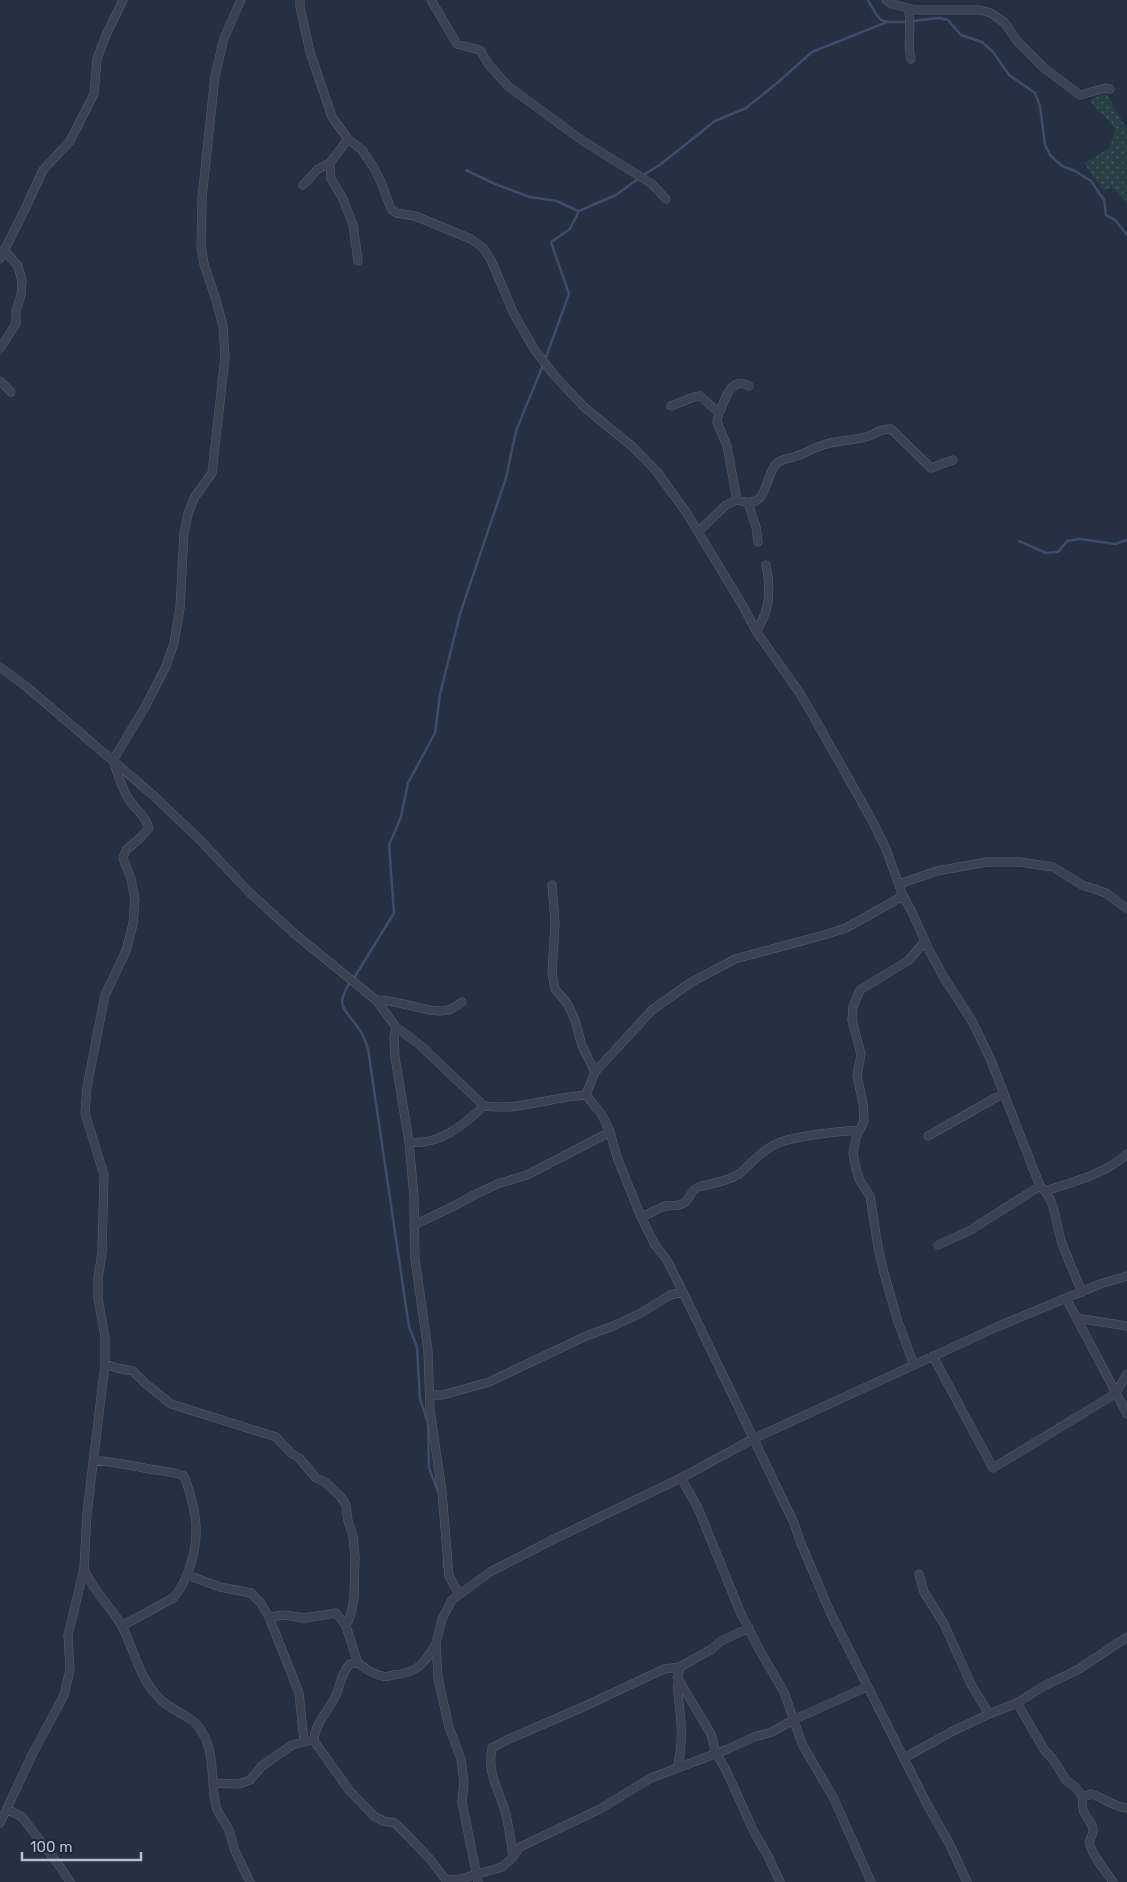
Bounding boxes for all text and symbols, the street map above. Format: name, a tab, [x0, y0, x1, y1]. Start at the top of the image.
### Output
scale bar	[22, 1830, 141, 1862]
text: 100 m	[30, 1838, 72, 1856]

